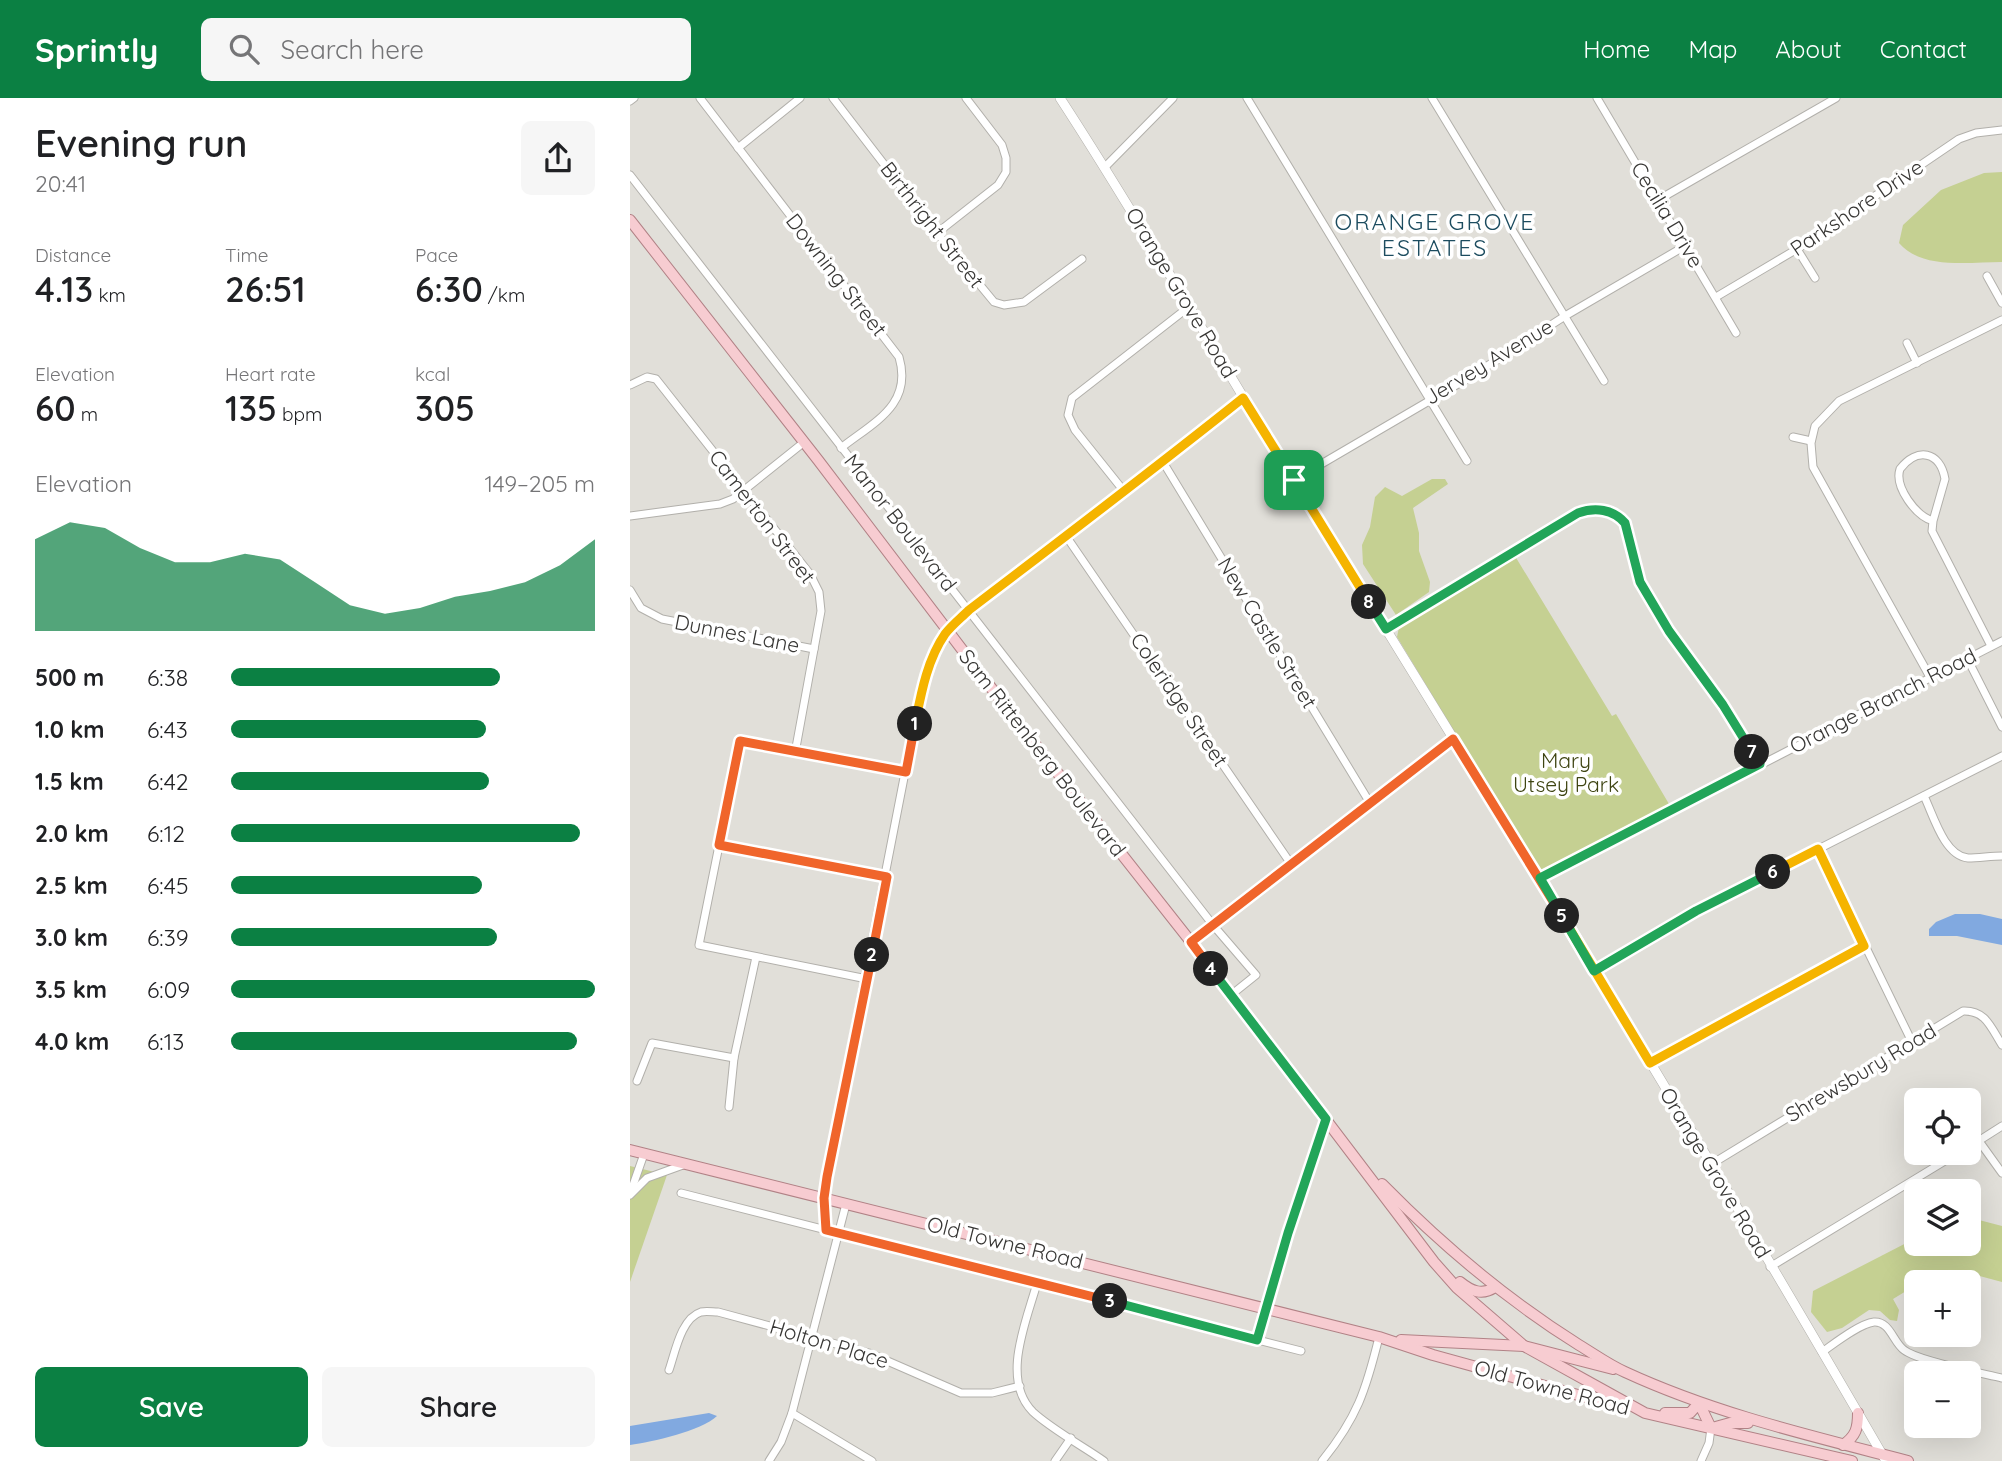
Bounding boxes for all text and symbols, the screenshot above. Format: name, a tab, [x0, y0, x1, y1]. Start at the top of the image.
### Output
search box	[201, 18, 691, 81]
text: Sprintly	[35, 29, 159, 70]
icon: search	[225, 30, 263, 68]
text: Search here	[281, 33, 424, 66]
text: Home	[1583, 34, 1650, 64]
text: Map	[1688, 34, 1737, 64]
text: About	[1775, 34, 1842, 64]
text: Contact	[1880, 34, 1967, 64]
text: Evening run	[35, 119, 248, 167]
button: share	[521, 121, 595, 195]
street label: Parkshore Drive	[1785, 153, 1928, 261]
street label: Birthright Street	[875, 156, 990, 293]
street label: Cecilia Drive	[1626, 157, 1710, 272]
text: 20:41	[35, 169, 86, 198]
street label: Orange Grove Road	[1121, 202, 1243, 383]
district label: ORANGE GROVE ESTATES	[1335, 207, 1535, 262]
street label: Downing Street	[781, 208, 893, 341]
text: Distance	[35, 243, 111, 267]
text: Time	[225, 243, 269, 267]
text: Pace	[415, 243, 458, 267]
text: 4.13	[35, 267, 93, 311]
text: 26:51	[225, 267, 306, 311]
text: 6:30	[415, 267, 483, 311]
text: km	[93, 283, 126, 307]
text: /km	[483, 283, 525, 307]
street label: Jervey Avenue	[1420, 313, 1557, 410]
text: Elevation	[35, 362, 115, 386]
text: Heart rate	[225, 362, 316, 386]
text: kcal	[415, 362, 450, 386]
text: 60	[35, 386, 75, 430]
text: 135	[225, 386, 277, 430]
text: 305	[415, 386, 475, 430]
text: m	[75, 402, 98, 426]
text: bpm	[277, 402, 322, 426]
street label: Camerton Street	[704, 444, 821, 588]
street label: Manor Boulevard	[839, 448, 963, 596]
pin	[1264, 450, 1324, 510]
icon: arrive	[1275, 461, 1313, 499]
text: Elevation	[35, 469, 132, 498]
text: 149–205 m	[484, 469, 595, 498]
street label: New Castle Street	[1212, 552, 1323, 713]
pin: 8	[1352, 584, 1386, 620]
text: 8	[1363, 589, 1374, 613]
street label: Dunnes Lane	[673, 608, 802, 658]
street label: Coleridge Street	[1125, 628, 1234, 771]
street label: Orange Branch Road	[1785, 642, 1980, 758]
street label: Sam Rittenberg Boulevard	[954, 643, 1132, 861]
text: 500 m	[35, 663, 104, 692]
text: 6:38	[147, 663, 188, 692]
pin: 1	[898, 706, 932, 742]
text: 1	[911, 711, 918, 735]
text: 1.0 km	[35, 715, 105, 744]
text: 6:43	[147, 715, 188, 744]
pin: 7	[1734, 734, 1770, 770]
text: 7	[1746, 739, 1757, 763]
park label: Mary Utsey Park	[1513, 747, 1619, 797]
text: 1.5 km	[35, 767, 104, 796]
text: 6:42	[147, 767, 189, 796]
text: 2.0 km	[35, 819, 109, 848]
text: 6:12	[147, 819, 185, 848]
pin: 6	[1756, 854, 1790, 890]
text: 6	[1767, 859, 1778, 883]
text: 2.5 km	[35, 871, 108, 900]
text: 6:45	[147, 871, 189, 900]
pin: 5	[1544, 898, 1580, 934]
text: 5	[1556, 903, 1567, 927]
text: 3.0 km	[35, 923, 108, 952]
text: 6:39	[147, 923, 189, 952]
pin: 2	[854, 938, 890, 972]
text: 2	[866, 942, 877, 966]
pin: 4	[1194, 952, 1228, 986]
text: 4	[1205, 956, 1216, 980]
text: 3.5 km	[35, 975, 107, 1004]
text: 6:09	[147, 975, 190, 1004]
street label: Shrewsbury Road	[1780, 1017, 1941, 1127]
text: 4.0 km	[35, 1027, 109, 1056]
text: 6:13	[147, 1027, 184, 1056]
street label: Orange Grove Road	[1655, 1082, 1777, 1263]
map controls	[1904, 1088, 1981, 1438]
button: locate	[1904, 1088, 1981, 1165]
button: layers	[1904, 1179, 1981, 1256]
street label: Old Towne Road	[925, 1210, 1086, 1274]
button: +	[1904, 1270, 1981, 1347]
pin: 3	[1092, 1284, 1128, 1318]
text: 3	[1104, 1288, 1115, 1312]
street label: Holton Place	[767, 1313, 892, 1373]
street label: Old Towne Road	[1472, 1354, 1633, 1420]
button: −	[1904, 1361, 1981, 1438]
button: Save	[35, 1367, 308, 1447]
button: Share	[322, 1367, 595, 1447]

